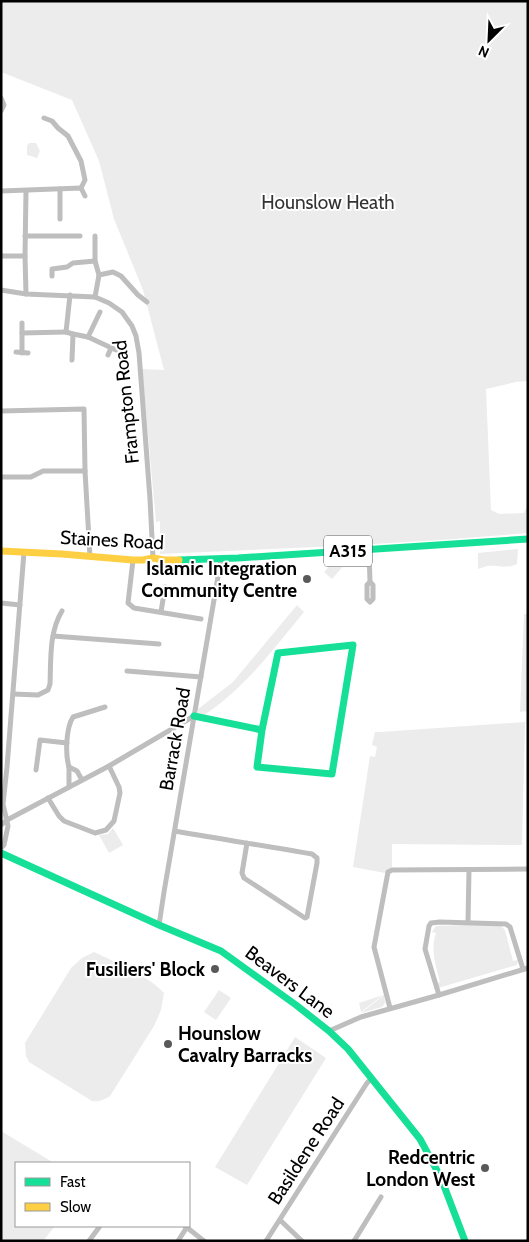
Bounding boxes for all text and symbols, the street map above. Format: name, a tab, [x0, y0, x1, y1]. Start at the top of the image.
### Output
north arrow	[464, 15, 514, 65]
text: N	[476, 42, 492, 62]
park label: Hounslow Heath	[261, 191, 395, 214]
street label: Frampton Road	[108, 339, 144, 465]
street label: Staines Road	[59, 526, 165, 554]
road number: A315	[324, 536, 372, 566]
place label: Islamic Integration Community Centre	[141, 557, 297, 602]
marker: Islamic Integration Community Centre	[301, 573, 313, 585]
street label: Barrack Road	[155, 686, 195, 792]
street label: Beavers Lane	[241, 941, 339, 1023]
place label: Fusiliers' Block	[86, 958, 206, 981]
marker: Fusiliers' Block	[209, 963, 221, 975]
place label: Hounslow Cavalry Barracks	[178, 1022, 312, 1067]
marker: Hounslow Cavalry Barracks	[162, 1038, 174, 1050]
street label: Basildene Road	[263, 1093, 349, 1209]
place label: Redcentric London West	[366, 1146, 475, 1191]
legend	[15, 1162, 190, 1227]
marker: Redcentric London West	[479, 1162, 491, 1174]
text: Fast	[60, 1173, 85, 1191]
text: Slow	[60, 1198, 91, 1216]

